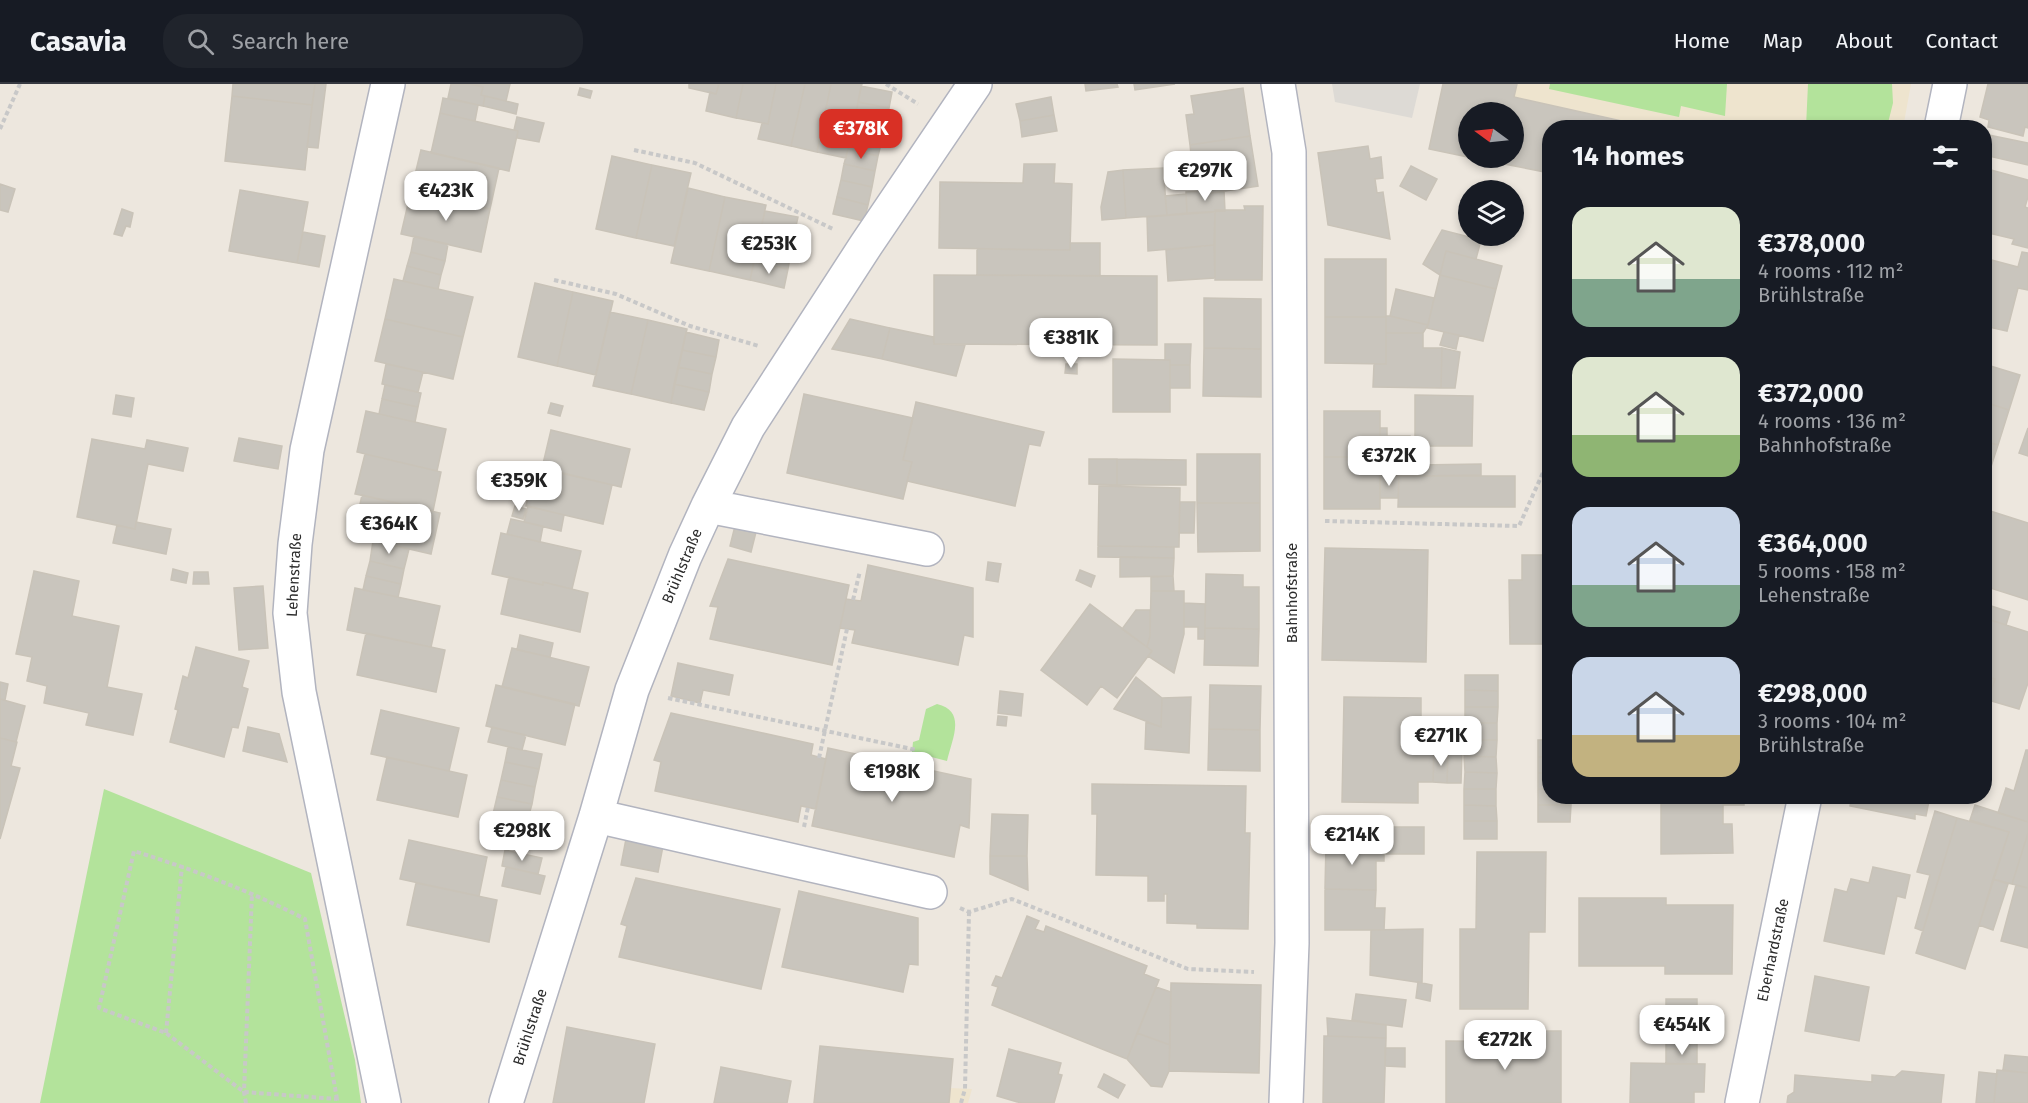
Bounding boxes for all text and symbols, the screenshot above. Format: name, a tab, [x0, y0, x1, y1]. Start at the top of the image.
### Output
search box	[163, 14, 583, 68]
text: Casavia	[30, 25, 127, 58]
icon: search	[184, 25, 217, 58]
text: Search here	[232, 28, 349, 55]
text: Home	[1674, 28, 1730, 54]
text: Map	[1763, 28, 1803, 54]
text: About	[1836, 28, 1893, 54]
text: Contact	[1926, 28, 1998, 54]
north arrow	[1458, 102, 1524, 168]
map controls	[1458, 102, 1524, 246]
pin: €378K	[819, 109, 903, 160]
text: €378K	[833, 116, 889, 140]
icon: filters	[1929, 140, 1962, 173]
text: 14 homes	[1572, 141, 1684, 172]
pin: €297K	[1163, 151, 1247, 202]
text: €297K	[1178, 158, 1232, 182]
pin: €423K	[404, 171, 488, 222]
text: €423K	[418, 178, 474, 202]
button: layers	[1458, 180, 1524, 246]
pin: €253K	[727, 224, 811, 275]
text: €378,000	[1758, 228, 1865, 259]
text: €253K	[741, 231, 797, 255]
icon: home	[1620, 231, 1692, 303]
text: 4 rooms · 112 m²	[1758, 259, 1904, 283]
text: Brühlstraße	[1758, 283, 1864, 307]
pin: €381K	[1029, 318, 1113, 369]
text: €381K	[1043, 325, 1099, 349]
text: €372,000	[1758, 378, 1864, 409]
icon: home	[1620, 381, 1692, 453]
text: 4 rooms · 136 m²	[1758, 409, 1906, 433]
text: Bahnhofstraße	[1758, 433, 1892, 457]
pin: €372K	[1347, 436, 1431, 487]
text: €372K	[1362, 443, 1416, 467]
pin: €359K	[477, 461, 561, 512]
text: €359K	[491, 468, 547, 492]
pin: €364K	[347, 504, 431, 555]
text: €364K	[360, 511, 418, 535]
street label: Brühlstraße	[658, 526, 706, 606]
text: €364,000	[1758, 528, 1868, 559]
icon: home	[1620, 531, 1692, 603]
street label: Lehenstraße	[283, 533, 305, 617]
street label: Bahnhofstraße	[1283, 543, 1301, 643]
text: 5 rooms · 158 m²	[1758, 559, 1906, 583]
text: Lehenstraße	[1758, 583, 1870, 607]
text: €298,000	[1758, 678, 1867, 709]
icon: home	[1620, 681, 1692, 753]
text: 3 rooms · 104 m²	[1758, 709, 1906, 733]
pin: €271K	[1399, 716, 1483, 767]
text: €271K	[1415, 723, 1467, 747]
text: Brühlstraße	[1758, 733, 1864, 757]
pin: €198K	[850, 752, 934, 803]
text: €198K	[864, 759, 920, 783]
pin: €298K	[480, 811, 564, 862]
pin: €214K	[1310, 815, 1394, 866]
text: €298K	[493, 818, 551, 842]
text: €214K	[1325, 822, 1379, 846]
street label: Eberhardstraße	[1753, 897, 1793, 1003]
street label: Brühlstraße	[509, 986, 551, 1068]
pin: €454K	[1640, 1005, 1724, 1056]
text: €454K	[1654, 1012, 1710, 1036]
pin: €272K	[1463, 1020, 1547, 1071]
text: €272K	[1478, 1027, 1532, 1051]

